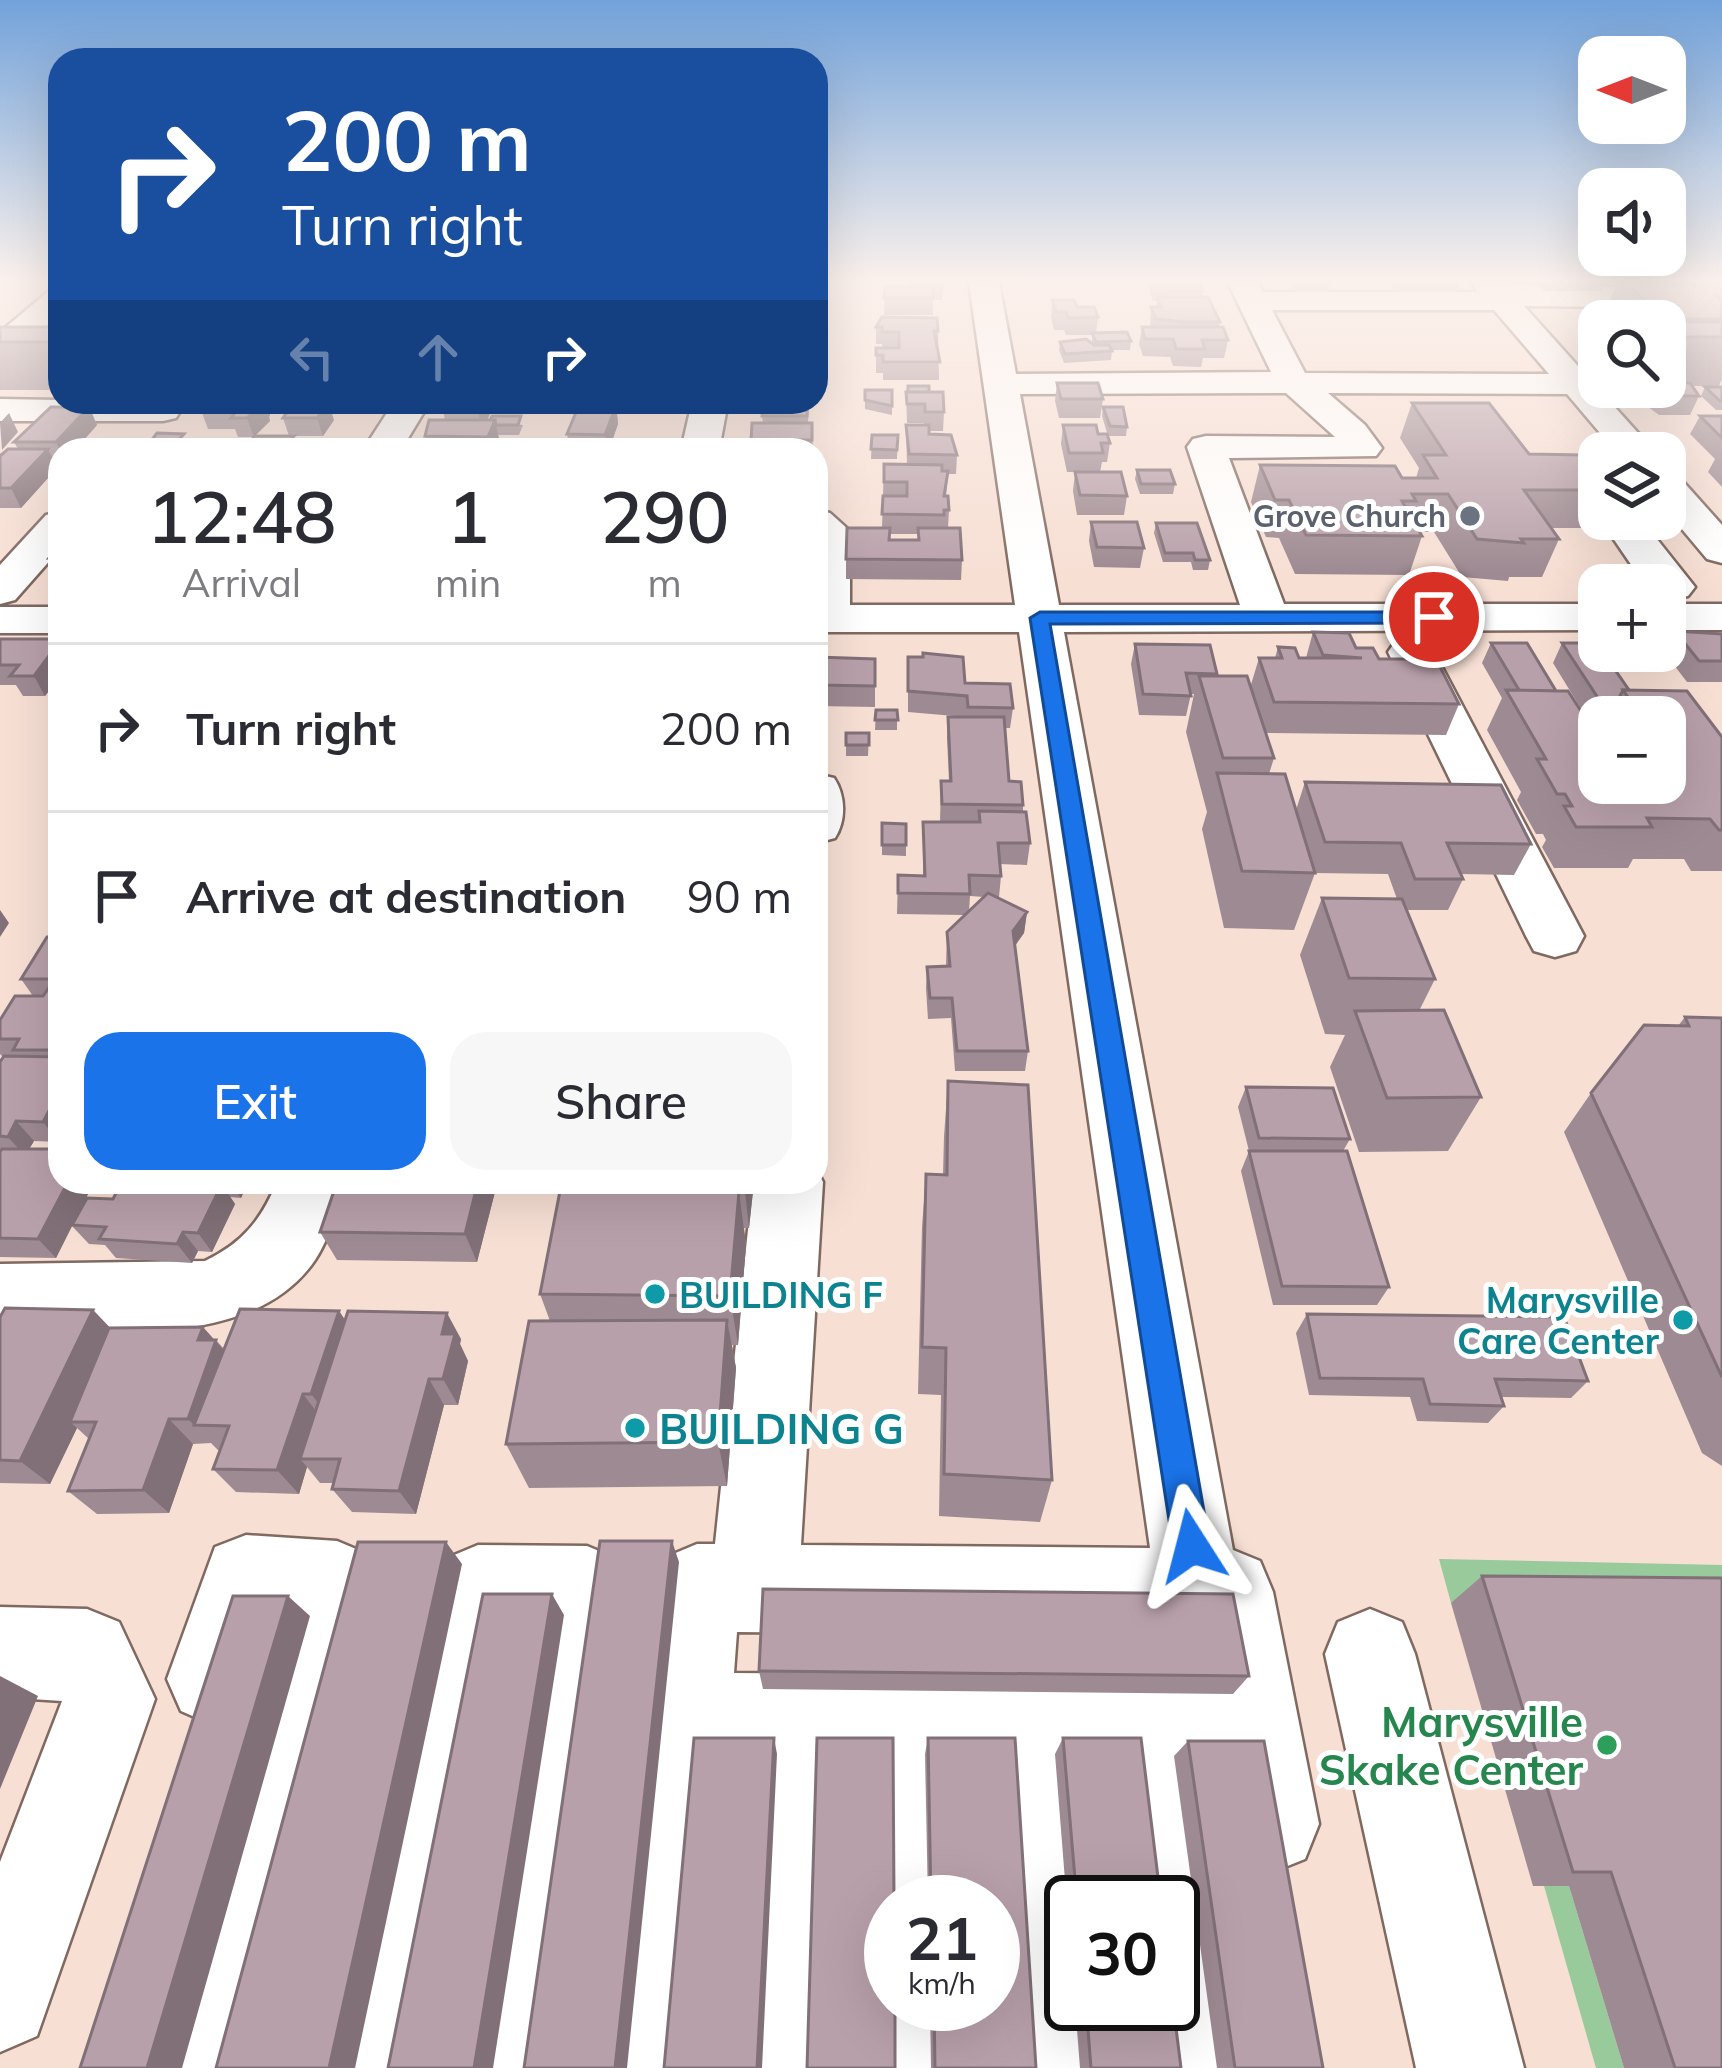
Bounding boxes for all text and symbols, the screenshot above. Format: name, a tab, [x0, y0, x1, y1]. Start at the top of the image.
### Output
north arrow	[1578, 36, 1686, 144]
map controls	[1578, 36, 1686, 804]
text: 200 m	[282, 87, 532, 192]
icon: right	[84, 96, 240, 252]
button: sound	[1578, 168, 1686, 276]
text: Turn right	[282, 191, 523, 259]
button: search	[1578, 300, 1686, 408]
icon: left	[279, 324, 345, 390]
icon: ahead	[405, 324, 471, 390]
icon: right	[531, 324, 597, 390]
button: layers	[1578, 432, 1686, 540]
text: 12:48	[147, 471, 336, 561]
text: 1	[447, 471, 490, 561]
text: 290	[600, 471, 729, 561]
place label: Grove Church	[1253, 497, 1446, 535]
marker: Grove Church	[1457, 503, 1483, 529]
text: Arrival	[182, 558, 301, 607]
text: min	[435, 558, 501, 607]
text: m	[648, 558, 682, 607]
button: +	[1578, 564, 1686, 672]
pin	[1383, 566, 1485, 668]
icon: arrive	[1401, 584, 1467, 650]
icon: right	[84, 695, 150, 761]
button: −	[1578, 696, 1686, 804]
text: Turn right	[186, 700, 396, 756]
text: 200 m	[660, 700, 792, 756]
icon: arrive	[84, 863, 150, 929]
text: Arrive at destination	[186, 868, 626, 924]
text: 90 m	[687, 868, 792, 924]
button: Exit	[84, 1032, 426, 1170]
button: Share	[450, 1032, 792, 1170]
place label: BUILDING F	[679, 1272, 883, 1317]
place label: Marysville Care Center	[1457, 1277, 1660, 1363]
marker: BUILDING F	[642, 1281, 668, 1307]
marker: Marysville Care Center	[1670, 1307, 1696, 1333]
place label: BUILDING G	[659, 1402, 904, 1455]
marker: BUILDING G	[622, 1415, 648, 1441]
position arrow	[1129, 1483, 1255, 1609]
place label: Marysville Skake Center	[1319, 1695, 1583, 1796]
marker: Marysville Skake Center	[1594, 1732, 1620, 1758]
speed limit sign: 30	[1044, 1875, 1200, 2031]
text: 21	[906, 1900, 978, 1975]
text: km/h	[908, 1964, 976, 2002]

